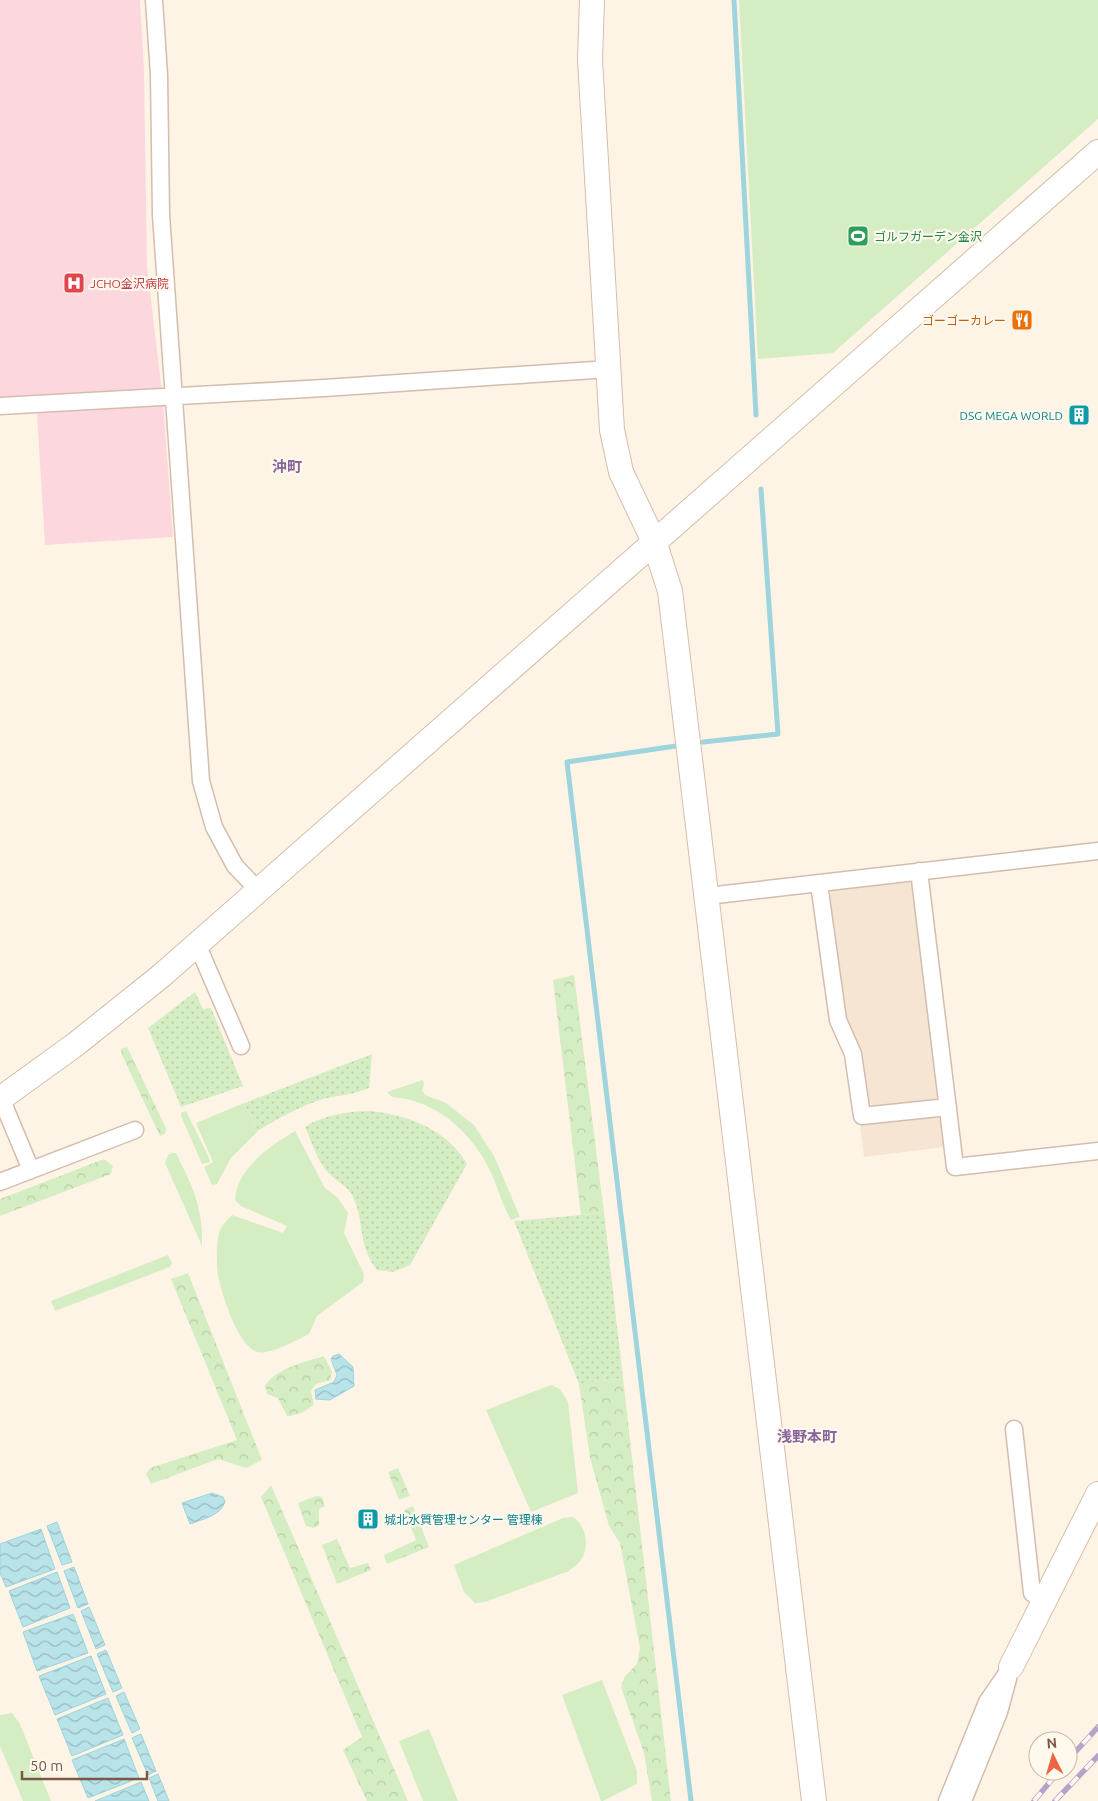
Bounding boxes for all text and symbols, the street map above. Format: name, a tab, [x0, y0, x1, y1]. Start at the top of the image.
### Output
sports icon: ゴルフガーデン金沢	[846, 224, 870, 248]
place label: ゴルフガーデン金沢	[874, 230, 982, 243]
hospital icon: JCHO金沢病院	[62, 271, 86, 295]
place label: JCHO金沢病院	[90, 277, 169, 290]
restaurant icon: ゴーゴーカレー	[1010, 308, 1034, 332]
place label: ゴーゴーカレー	[922, 314, 1006, 327]
building icon: DSG MEGA WORLD	[1067, 403, 1091, 427]
place label: DSG MEGA WORLD	[960, 409, 1063, 422]
district label: 沖町	[272, 458, 302, 475]
district label: 浅野本町	[777, 1428, 837, 1445]
building icon: 城北水質管理センター 管理棟	[356, 1507, 380, 1531]
place label: 城北水質管理センター 管理棟	[384, 1513, 543, 1526]
north arrow	[1028, 1731, 1078, 1781]
text: N	[1046, 1735, 1058, 1751]
scale bar	[22, 1748, 148, 1780]
text: 50 m	[30, 1757, 63, 1774]

